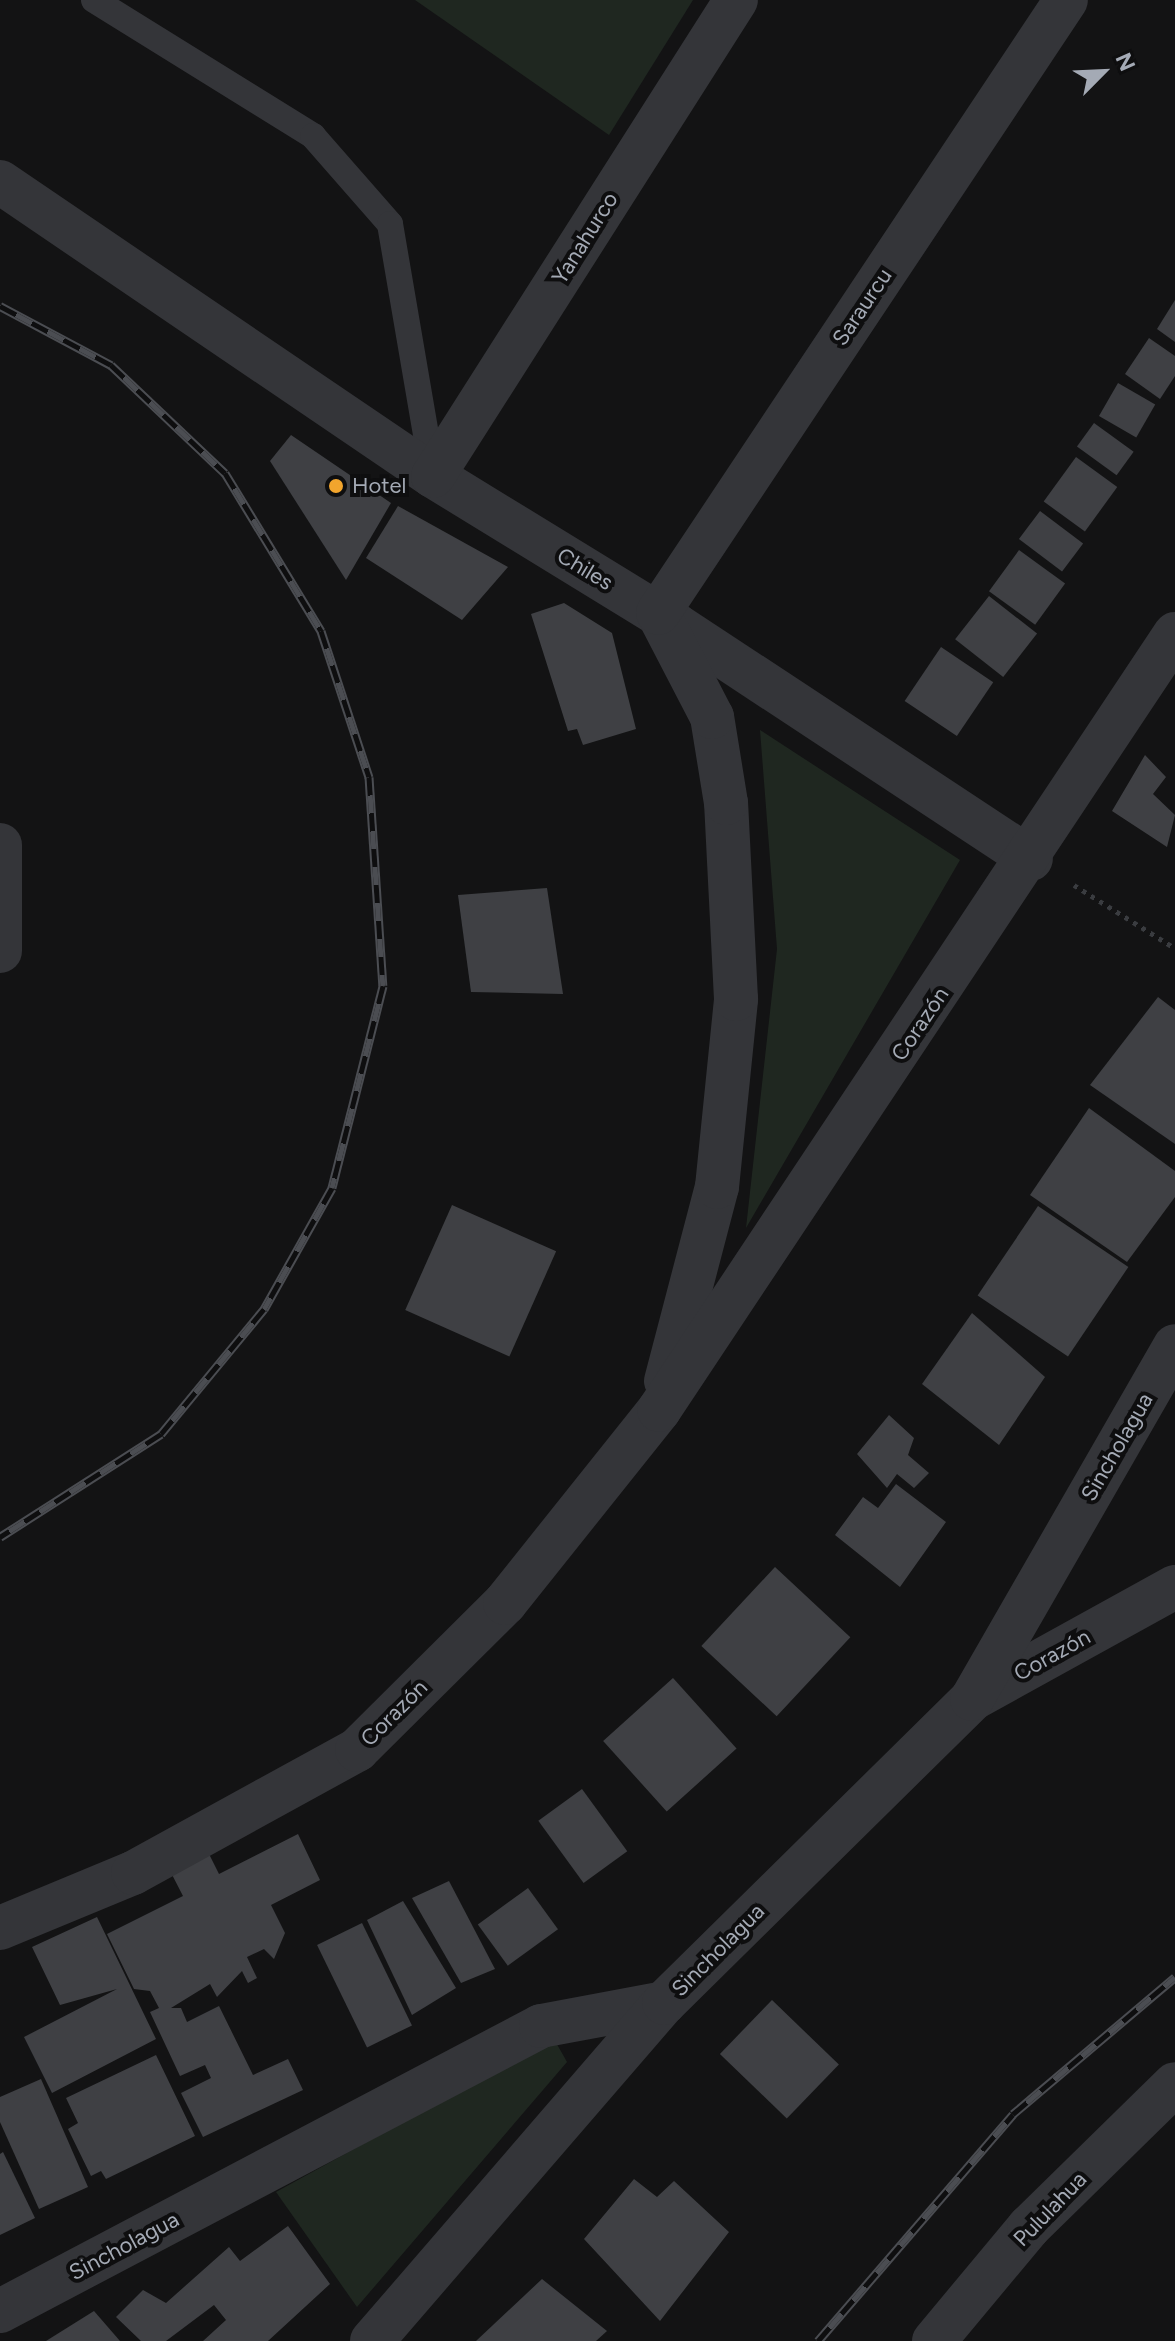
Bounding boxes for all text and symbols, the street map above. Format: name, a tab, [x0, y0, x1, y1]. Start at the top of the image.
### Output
north arrow	[1063, 32, 1143, 112]
text: N	[1110, 49, 1141, 75]
street label: Yanahurco	[546, 187, 624, 289]
street label: Saraurcu	[827, 263, 897, 351]
place label: Hotel	[352, 473, 406, 499]
marker: Hotel	[327, 477, 345, 495]
street label: Chiles	[552, 542, 618, 596]
street label: Corazón	[886, 982, 954, 1066]
street label: Sincholagua	[1075, 1388, 1159, 1506]
street label: Corazón	[1009, 1623, 1095, 1687]
street label: Corazón	[355, 1674, 433, 1752]
street label: Sincholagua	[666, 1898, 770, 2002]
street label: Pululahua	[1008, 2166, 1092, 2252]
street label: Sincholagua	[65, 2206, 183, 2286]

